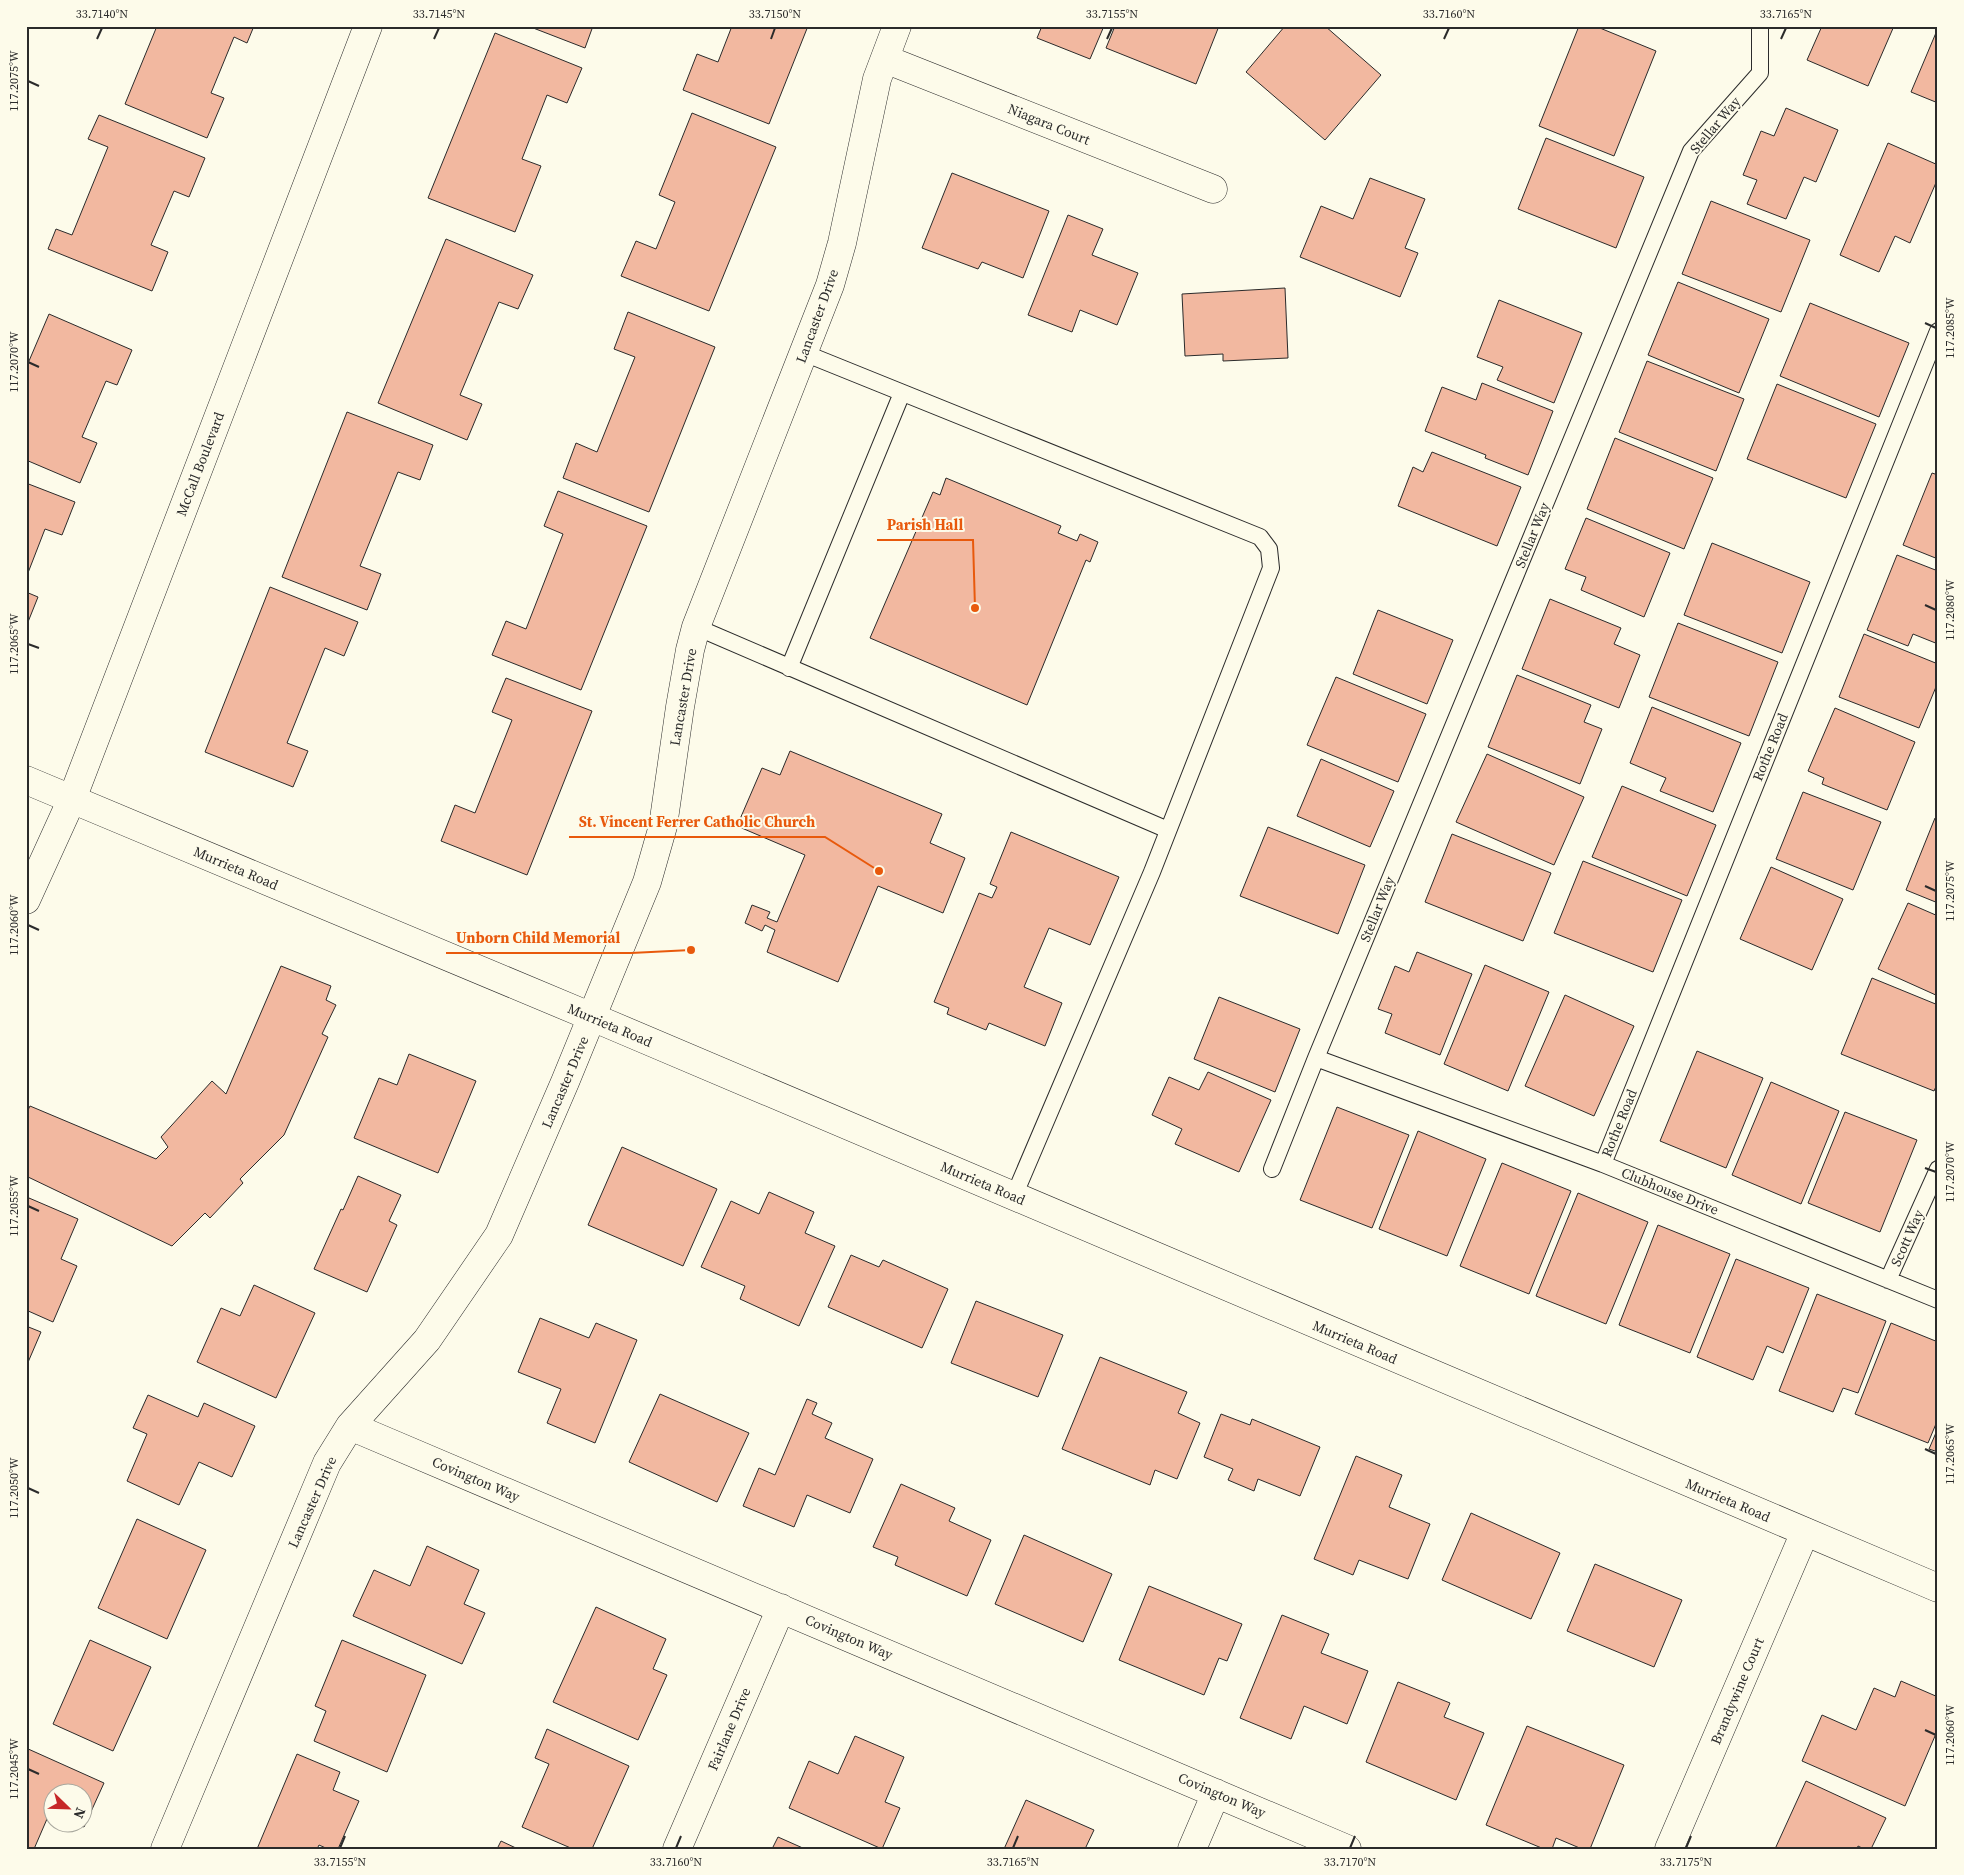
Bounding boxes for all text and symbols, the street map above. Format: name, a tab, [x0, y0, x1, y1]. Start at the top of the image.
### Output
text: 33.7140°N	[76, 6, 128, 22]
text: 33.7145°N	[413, 6, 465, 22]
text: 33.7150°N	[749, 6, 801, 22]
text: 33.7155°N	[1086, 6, 1138, 22]
text: 33.7160°N	[1423, 6, 1475, 22]
text: 33.7165°N	[1760, 6, 1812, 22]
text: 117.2075°W	[6, 50, 22, 112]
street label: Stellar Way	[1685, 91, 1745, 158]
street label: Niagara Court	[1005, 98, 1093, 150]
street label: Lancaster Drive	[791, 266, 843, 366]
text: 117.2085°W	[1942, 297, 1958, 359]
text: 117.2070°W	[6, 331, 22, 393]
street label: McCall Boulevard	[171, 409, 229, 519]
street label: Stellar Way	[1510, 498, 1555, 571]
callout: Parish Hall	[877, 510, 973, 540]
text: Parish Hall	[887, 514, 963, 535]
text: 117.2080°W	[1942, 579, 1958, 641]
text: 117.2065°W	[6, 613, 22, 675]
street label: Lancaster Drive	[665, 647, 701, 747]
street label: Rothe Road	[1747, 710, 1793, 784]
callout: St. Vincent Ferrer Catholic Church	[569, 807, 825, 837]
text: St. Vincent Ferrer Catholic Church	[579, 811, 815, 832]
street label: Murrieta Road	[191, 841, 282, 895]
text: 117.2075°W	[1942, 860, 1958, 922]
street label: Stellar Way	[1355, 872, 1400, 945]
text: 117.2060°W	[6, 894, 22, 956]
callout: Unborn Child Memorial	[446, 923, 631, 953]
text: Unborn Child Memorial	[456, 927, 620, 948]
street label: Murrieta Road	[565, 998, 656, 1052]
street label: Lancaster Drive	[537, 1033, 593, 1131]
street label: Rothe Road	[1596, 1086, 1642, 1160]
text: 117.2070°W	[1942, 1141, 1958, 1203]
street label: Murrieta Road	[938, 1156, 1029, 1210]
street label: Clubhouse Drive	[1618, 1162, 1722, 1220]
text: 117.2055°W	[6, 1175, 22, 1237]
street label: Scott Way	[1886, 1206, 1929, 1270]
street label: Murrieta Road	[1310, 1315, 1401, 1369]
text: 117.2065°W	[1942, 1423, 1958, 1485]
street label: Covington Way	[429, 1451, 524, 1507]
street label: Lancaster Drive	[283, 1453, 341, 1551]
text: 117.2050°W	[6, 1457, 22, 1519]
street label: Murrieta Road	[1683, 1473, 1774, 1527]
street label: Covington Way	[802, 1609, 897, 1665]
street label: Brandywine Court	[1705, 1634, 1769, 1747]
street label: Fairlane Drive	[703, 1684, 755, 1774]
text: 117.2060°W	[1942, 1704, 1958, 1766]
text: 117.2045°W	[6, 1738, 22, 1800]
street label: Covington Way	[1175, 1767, 1270, 1823]
north arrow	[42, 1782, 92, 1832]
text: N	[69, 1804, 91, 1822]
text: 33.7155°N	[314, 1854, 366, 1870]
text: 33.7160°N	[650, 1854, 702, 1870]
text: 33.7165°N	[987, 1854, 1039, 1870]
text: 33.7170°N	[1324, 1854, 1376, 1870]
text: 33.7175°N	[1660, 1854, 1712, 1870]

